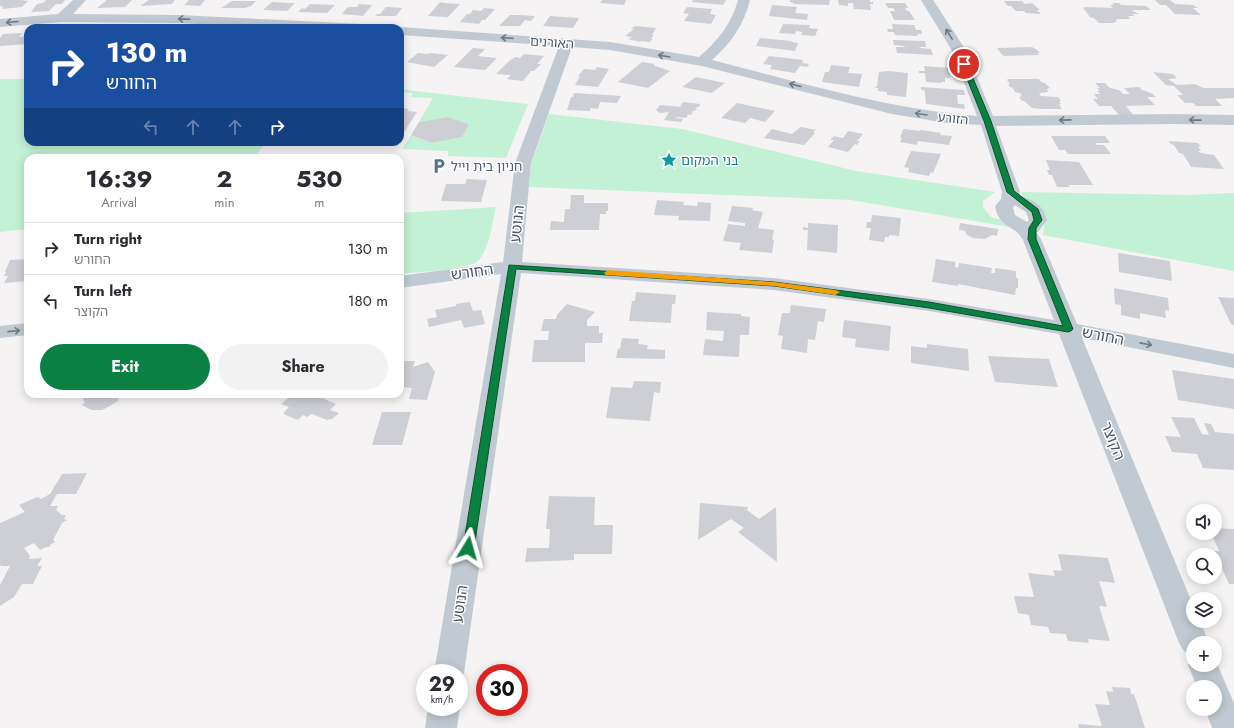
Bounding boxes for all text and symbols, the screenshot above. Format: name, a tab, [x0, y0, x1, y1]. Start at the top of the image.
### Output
one-way arrow	[178, 16, 191, 23]
one-way arrow	[6, 18, 19, 25]
one-way arrow	[945, 29, 953, 40]
street label: האורנים	[529, 31, 575, 54]
text: 130 m	[106, 32, 188, 73]
one-way arrow	[501, 35, 514, 42]
icon: right	[40, 40, 92, 92]
pin	[947, 47, 981, 81]
one-way arrow	[658, 51, 671, 59]
icon: arrive	[953, 53, 975, 75]
text: החורש	[106, 70, 157, 96]
one-way arrow	[789, 81, 802, 88]
street label: הזורע	[937, 107, 969, 130]
one-way arrow	[915, 109, 928, 117]
icon: left	[140, 116, 162, 138]
icon: ahead	[182, 116, 204, 138]
icon: ahead	[224, 116, 246, 138]
icon: right	[266, 116, 288, 138]
one-way arrow	[1059, 116, 1072, 124]
one-way arrow	[1189, 116, 1202, 124]
place icon: בני המקום	[660, 151, 678, 169]
place label: בני המקום	[681, 151, 738, 170]
parking icon: חניון בית וייל	[430, 157, 448, 175]
place label: חניון בית וייל	[451, 157, 522, 176]
text: 16:39	[86, 161, 153, 196]
text: 2	[216, 161, 232, 196]
text: 530	[296, 161, 342, 196]
text: Arrival	[101, 193, 137, 212]
text: min	[214, 193, 235, 212]
text: m	[314, 193, 324, 212]
street label: הנוטע	[504, 204, 530, 244]
text: Turn right	[74, 228, 142, 250]
icon: right	[40, 238, 62, 260]
text: 130 m	[348, 238, 388, 260]
text: החורש	[74, 250, 111, 269]
street label: החורש	[449, 258, 495, 286]
text: Turn left	[74, 280, 132, 302]
icon: left	[40, 290, 62, 312]
text: 180 m	[348, 290, 388, 312]
text: הקוצר	[74, 302, 108, 321]
street label: החורש	[1080, 321, 1126, 351]
one-way arrow	[7, 327, 20, 334]
one-way arrow	[1140, 341, 1153, 349]
button: Exit	[40, 344, 210, 390]
button: Share	[218, 344, 388, 390]
street label: הקוצר	[1095, 419, 1131, 463]
map controls	[1186, 504, 1222, 716]
button: sound	[1186, 504, 1222, 540]
position arrow	[447, 527, 489, 569]
button: search	[1186, 548, 1222, 584]
street label: הנוטע	[446, 584, 474, 624]
button: layers	[1186, 592, 1222, 628]
button: +	[1186, 636, 1222, 672]
speed limit sign: 30	[476, 664, 528, 716]
text: 29	[429, 670, 455, 699]
button: −	[1186, 680, 1222, 716]
text: km/h	[431, 692, 453, 707]

